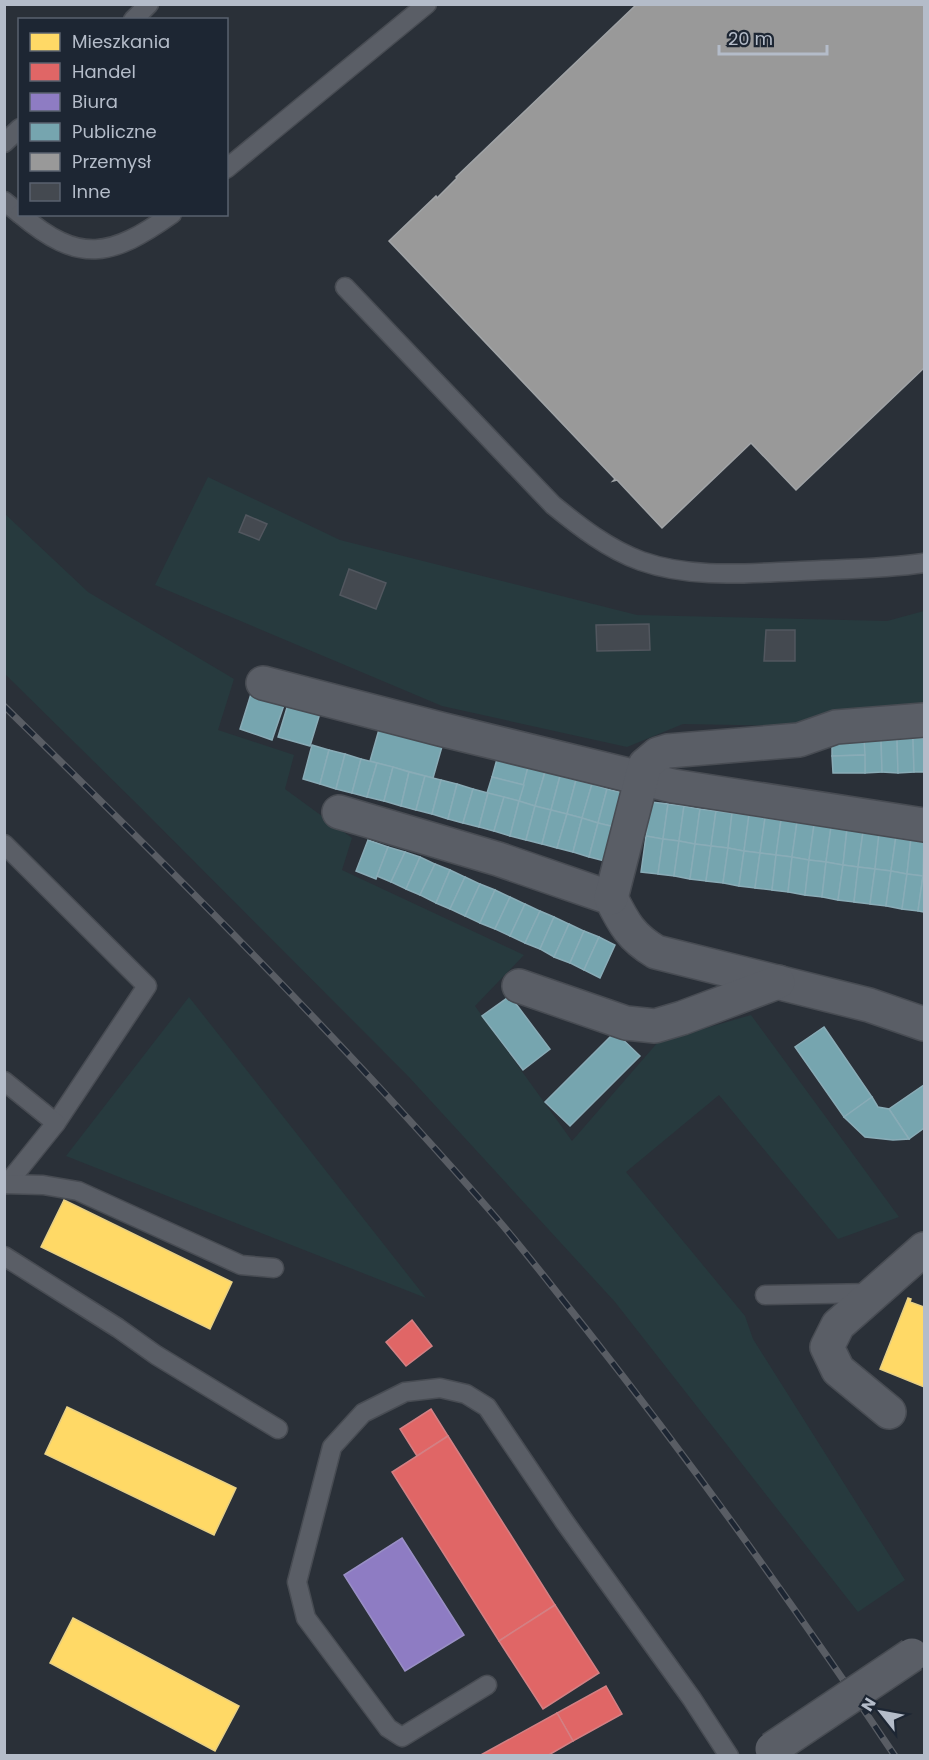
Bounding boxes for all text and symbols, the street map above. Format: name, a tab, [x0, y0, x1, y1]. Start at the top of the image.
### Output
legend	[18, 18, 228, 216]
scale bar	[719, 18, 827, 56]
text: 20 m	[728, 26, 773, 51]
text: Mieszkania	[72, 29, 170, 54]
text: Handel	[72, 59, 136, 84]
text: Biura	[72, 89, 118, 114]
text: Publiczne	[72, 119, 157, 144]
text: Przemysł	[72, 149, 152, 174]
text: Inne	[72, 179, 111, 204]
north arrow	[851, 1682, 911, 1742]
text: N	[856, 1693, 882, 1716]

